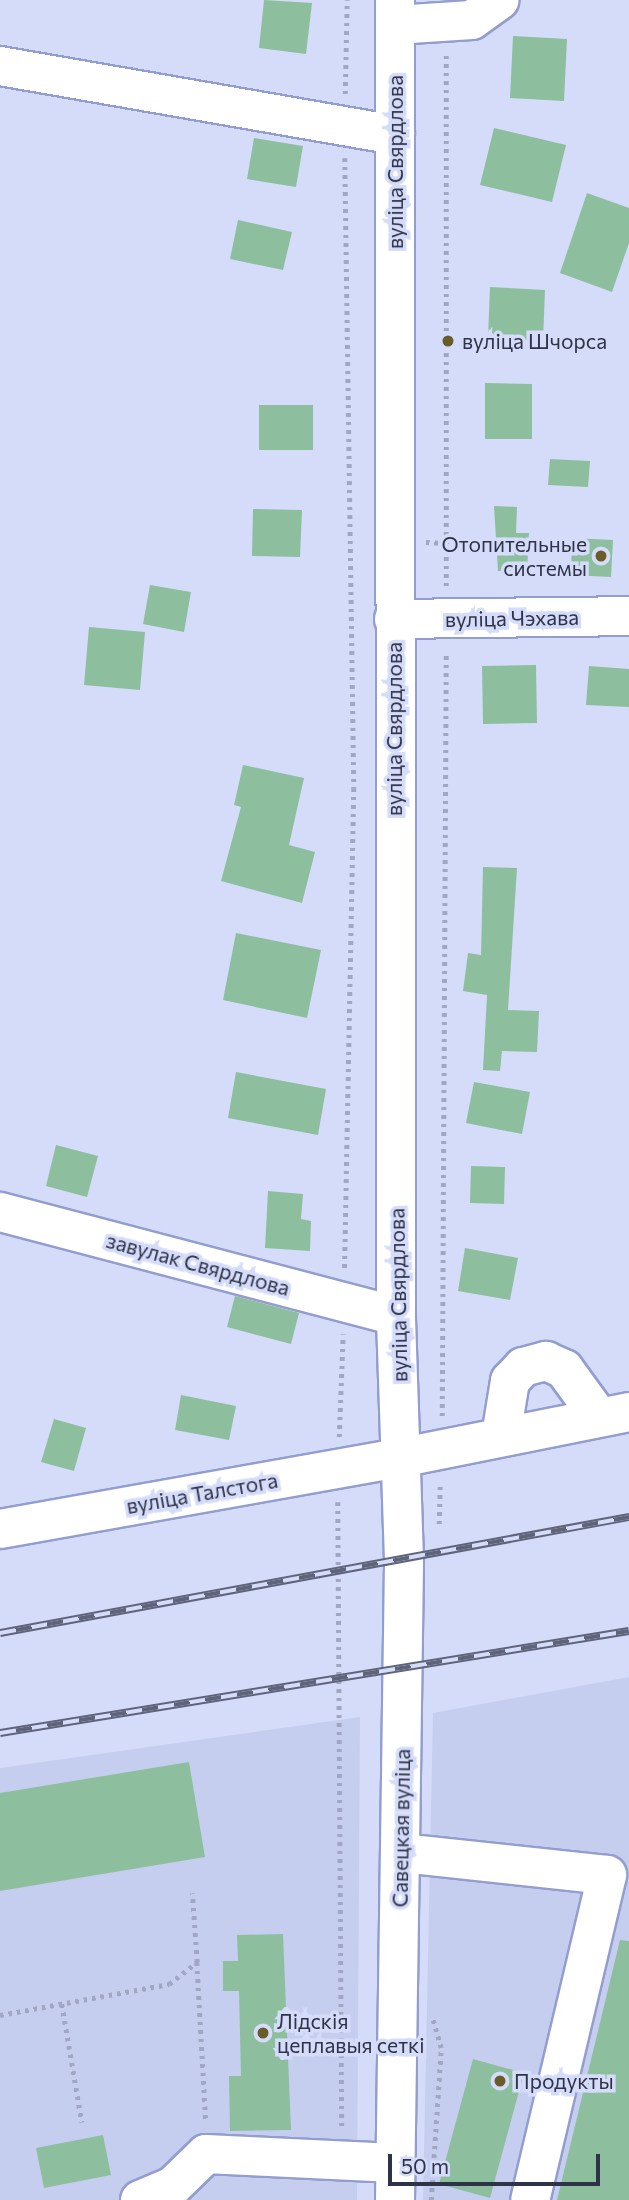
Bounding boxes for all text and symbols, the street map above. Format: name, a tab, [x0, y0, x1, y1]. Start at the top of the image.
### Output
street label: вуліца Свярдлова	[382, 75, 408, 249]
place label: вуліца Шчорса	[462, 328, 607, 354]
marker: вуліца Шчорса	[440, 333, 456, 349]
place label: Отопительные системы	[442, 531, 587, 581]
marker: Отопительные системы	[593, 548, 609, 564]
street label: вуліца Чэхава	[445, 604, 579, 632]
street label: вуліца Свярдлова	[381, 642, 407, 816]
street label: вуліца Свярдлова	[384, 1208, 412, 1382]
street label: завулак Свярдлова	[104, 1227, 292, 1301]
street label: вуліца Талстога	[124, 1467, 280, 1519]
street label: Савецкая вуліца	[387, 1748, 415, 1908]
place label: Лідскія цеплавыя сеткі	[277, 2008, 425, 2058]
marker: Лідскія цеплавыя сеткі	[255, 2025, 271, 2041]
place label: Продукты	[514, 2068, 614, 2094]
marker: Продукты	[492, 2073, 508, 2089]
scale bar	[391, 2140, 603, 2184]
text: 50 m	[401, 2153, 449, 2178]

